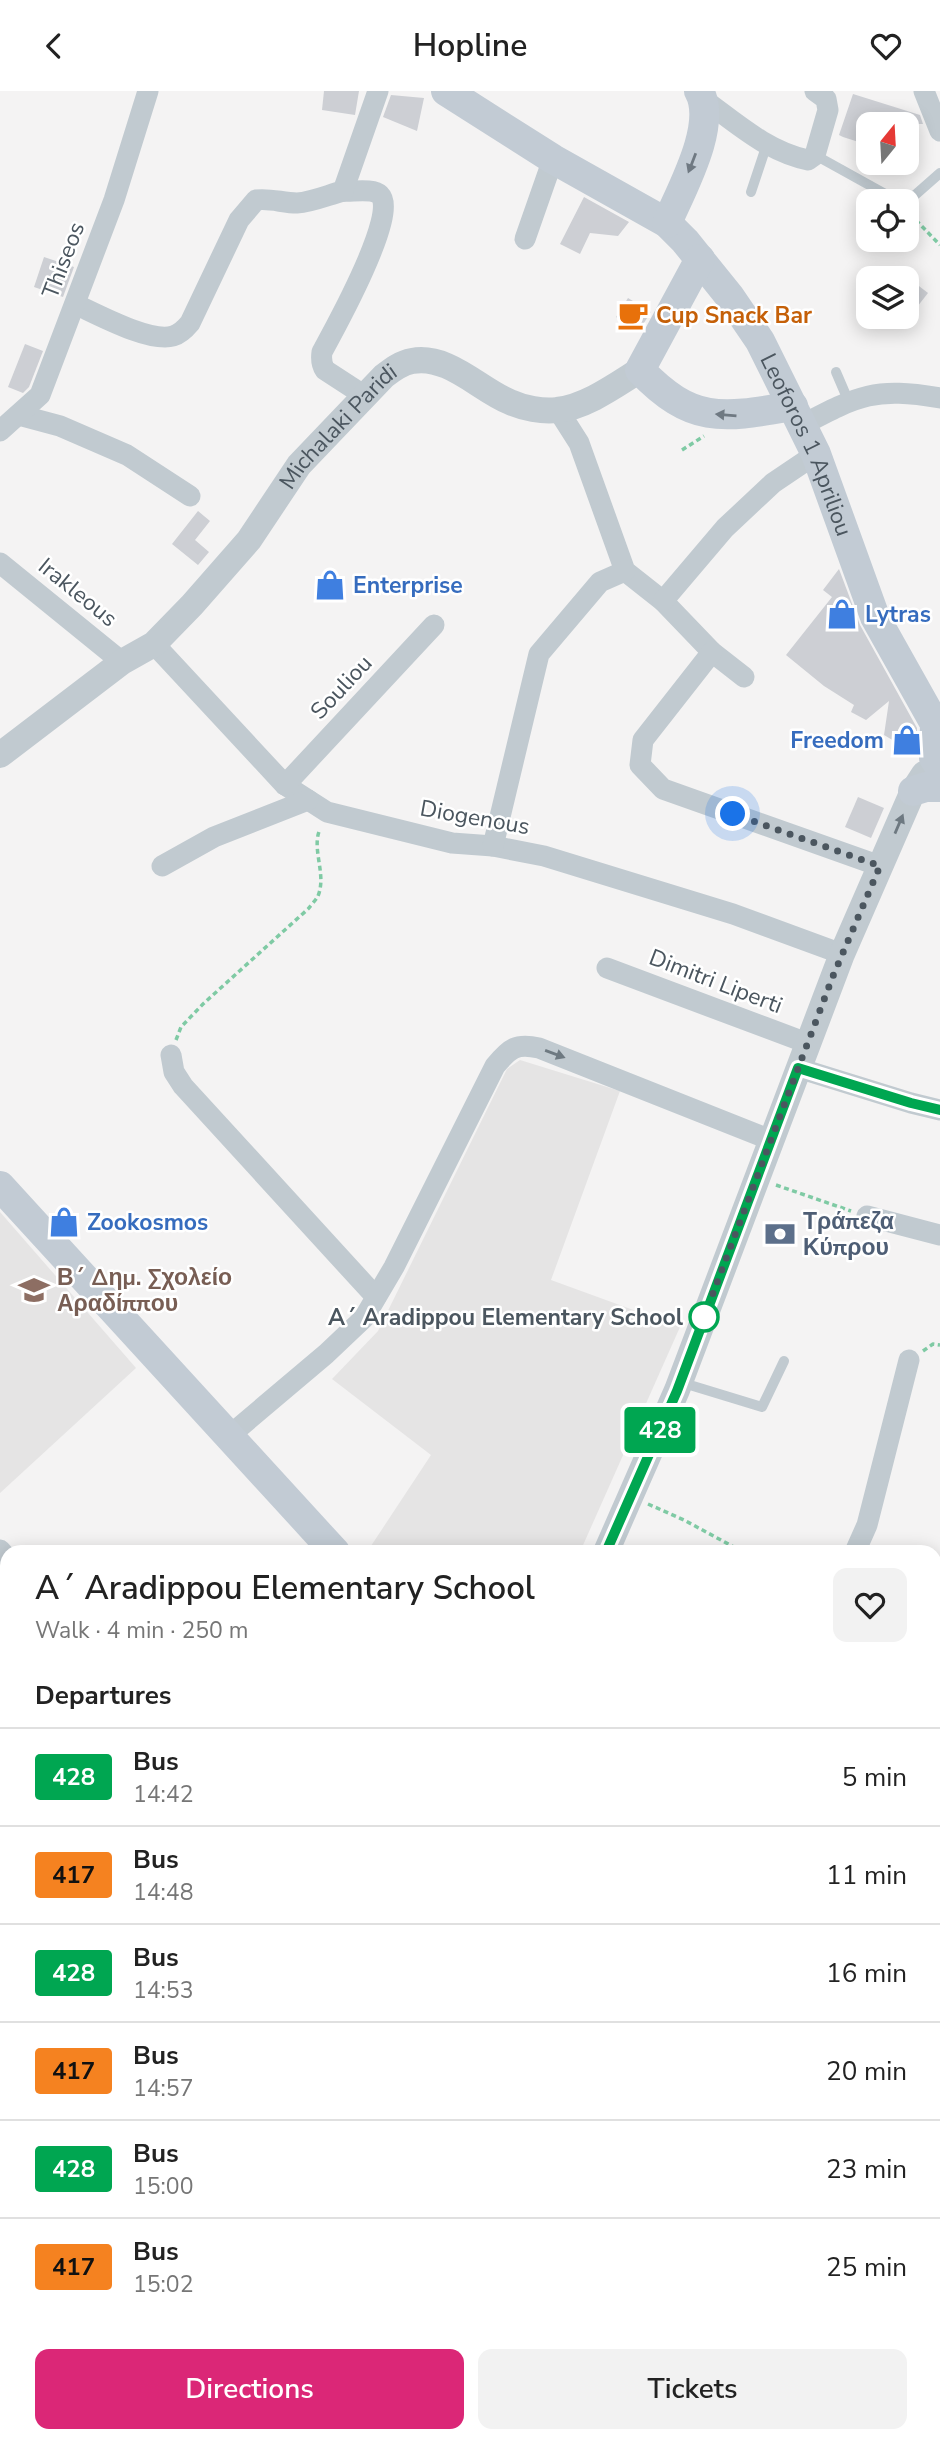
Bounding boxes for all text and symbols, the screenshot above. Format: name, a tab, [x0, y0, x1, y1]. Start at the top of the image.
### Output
text: Hopline	[413, 24, 527, 67]
icon: back	[35, 27, 73, 65]
icon: heart	[867, 27, 905, 65]
north arrow	[856, 112, 919, 175]
map controls	[856, 112, 919, 329]
one-way arrow	[686, 152, 697, 173]
button: locate	[856, 189, 919, 252]
street label: Thiseos	[35, 218, 92, 303]
button: layers	[856, 266, 919, 329]
cafe icon: Cup Snack Bar	[616, 298, 650, 332]
place label: Cup Snack Bar	[656, 300, 812, 331]
street label: Leoforos 1 Apriliou	[753, 348, 859, 540]
street label: Michalaki Paridi	[272, 356, 403, 495]
one-way arrow	[715, 409, 737, 420]
street label: Irakleous	[32, 551, 124, 634]
shop icon: Enterprise	[313, 568, 347, 602]
place label: Enterprise	[353, 570, 463, 601]
shop icon: Lytras	[825, 597, 859, 631]
place label: Lytras	[865, 599, 931, 630]
street label: Souliou	[304, 648, 379, 726]
shop icon: Freedom	[890, 723, 924, 757]
place label: Freedom	[790, 725, 884, 756]
street label: Diogenous	[418, 793, 532, 842]
your location	[715, 796, 750, 831]
one-way arrow	[894, 813, 905, 834]
street label: Dimitri Liperti	[645, 942, 787, 1021]
one-way arrow	[544, 1049, 565, 1060]
shop icon: Zookosmos	[47, 1205, 81, 1239]
place label: Τράπεζα Κύπρου	[803, 1206, 894, 1263]
place label: Zookosmos	[87, 1207, 208, 1238]
bank icon: Τράπεζα Κύπρου	[763, 1217, 797, 1251]
place label: Β´ Δημ. Σχολείο Αραδίππου	[57, 1262, 232, 1319]
school or university icon: Β´ Δημ. Σχολείο Αραδίππου	[17, 1273, 51, 1307]
place label: A´ Aradippou Elementary School	[328, 1302, 684, 1333]
marker: A´ Aradippou Elementary School	[689, 1302, 719, 1332]
line badge: 428	[620, 1407, 700, 1453]
text: 428	[638, 1414, 682, 1446]
text: A´ Aradippou Elementary School	[35, 1566, 535, 1611]
button: heart	[833, 1568, 907, 1642]
text: Walk · 4 min · 250 m	[35, 1615, 248, 1646]
text: Departures	[35, 1678, 171, 1713]
text: Bus	[133, 1744, 179, 1779]
text: 5 min	[842, 1760, 907, 1795]
text: 428	[52, 1761, 95, 1793]
text: 14:42	[133, 1779, 193, 1810]
text: Bus	[133, 1842, 179, 1877]
text: 11 min	[826, 1858, 907, 1893]
text: 417	[52, 1859, 95, 1891]
text: 14:48	[133, 1877, 193, 1908]
text: Bus	[133, 1940, 179, 1975]
text: 16 min	[826, 1956, 907, 1991]
text: 428	[52, 1957, 95, 1989]
text: 14:53	[133, 1975, 193, 2006]
text: Bus	[133, 2038, 179, 2073]
text: 20 min	[826, 2054, 907, 2089]
text: 417	[52, 2055, 95, 2087]
text: 14:57	[133, 2073, 193, 2104]
text: Bus	[133, 2136, 179, 2171]
text: 23 min	[826, 2152, 907, 2187]
text: 428	[52, 2153, 95, 2185]
text: 15:00	[133, 2171, 193, 2202]
text: Bus	[133, 2234, 179, 2269]
text: 25 min	[826, 2250, 907, 2285]
text: 417	[52, 2251, 95, 2283]
text: 15:02	[133, 2269, 193, 2300]
button: Directions	[35, 2349, 464, 2429]
button: Tickets	[478, 2349, 907, 2429]

